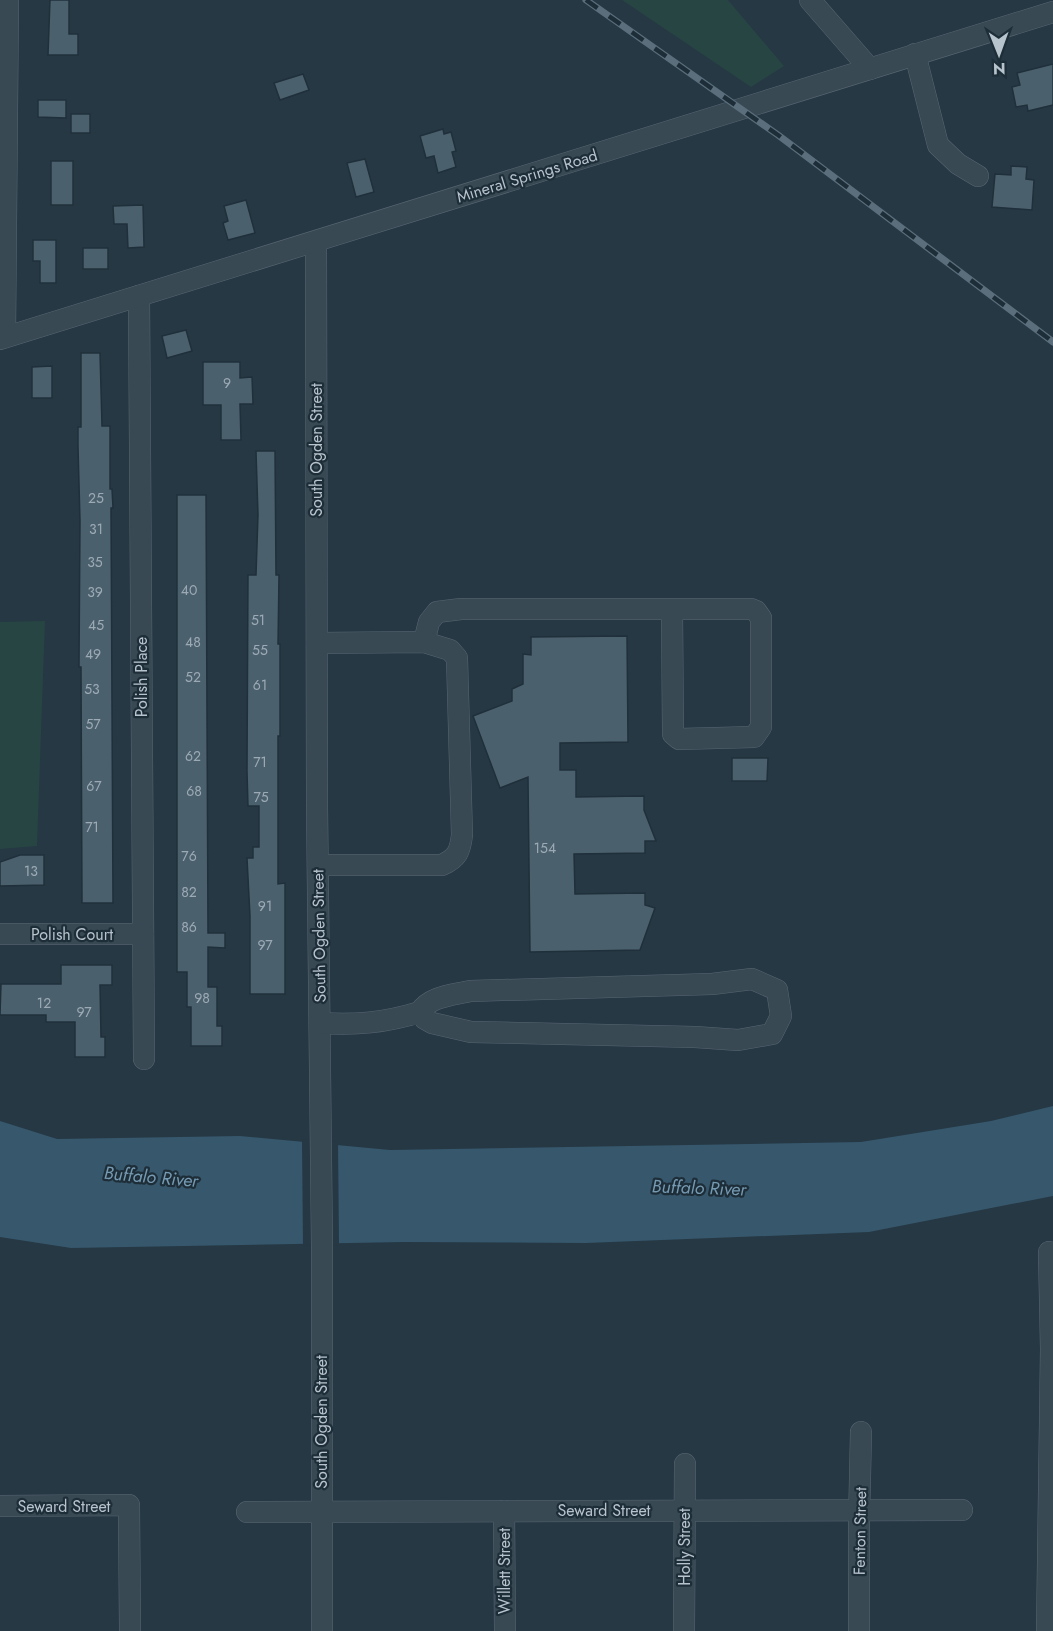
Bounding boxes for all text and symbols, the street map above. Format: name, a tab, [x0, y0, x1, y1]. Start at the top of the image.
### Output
north arrow	[969, 24, 1029, 84]
text: N	[993, 57, 1006, 80]
street label: Mineral Springs Road	[454, 144, 600, 208]
house number: 9	[223, 373, 231, 393]
street label: South Ogden Street	[305, 383, 328, 517]
house number: 25	[88, 488, 104, 508]
house number: 31	[89, 519, 103, 539]
house number: 35	[87, 552, 103, 572]
house number: 40	[181, 580, 197, 600]
house number: 39	[87, 582, 103, 602]
house number: 51	[251, 610, 265, 630]
house number: 45	[88, 615, 104, 635]
house number: 48	[185, 632, 201, 652]
street label: Polish Place	[130, 637, 153, 717]
house number: 55	[252, 640, 268, 660]
house number: 49	[85, 644, 101, 664]
house number: 52	[185, 667, 201, 687]
house number: 61	[253, 675, 267, 695]
house number: 53	[84, 679, 100, 699]
house number: 57	[85, 714, 101, 734]
house number: 62	[185, 746, 201, 766]
house number: 71	[253, 752, 267, 772]
house number: 67	[86, 776, 102, 796]
house number: 68	[186, 781, 202, 801]
house number: 75	[253, 787, 269, 807]
house number: 71	[85, 817, 99, 837]
house number: 154	[534, 838, 556, 858]
house number: 76	[181, 846, 197, 866]
house number: 13	[24, 861, 38, 881]
street label: South Ogden Street	[306, 869, 332, 1003]
house number: 82	[181, 882, 197, 902]
house number: 91	[258, 896, 272, 916]
house number: 86	[181, 917, 197, 937]
street label: Polish Court	[31, 923, 113, 946]
house number: 97	[258, 935, 273, 955]
house number: 98	[194, 988, 210, 1008]
house number: 12	[37, 993, 51, 1013]
house number: 97	[77, 1002, 92, 1022]
water label: Buffalo River	[103, 1160, 200, 1194]
water label: Buffalo River	[651, 1173, 748, 1203]
street label: South Ogden Street	[310, 1355, 333, 1489]
street label: Fenton Street	[848, 1487, 872, 1575]
street label: Seward Street	[18, 1495, 111, 1518]
street label: Seward Street	[558, 1499, 651, 1522]
street label: Holly Street	[673, 1508, 696, 1586]
street label: Willett Street	[493, 1528, 516, 1614]

